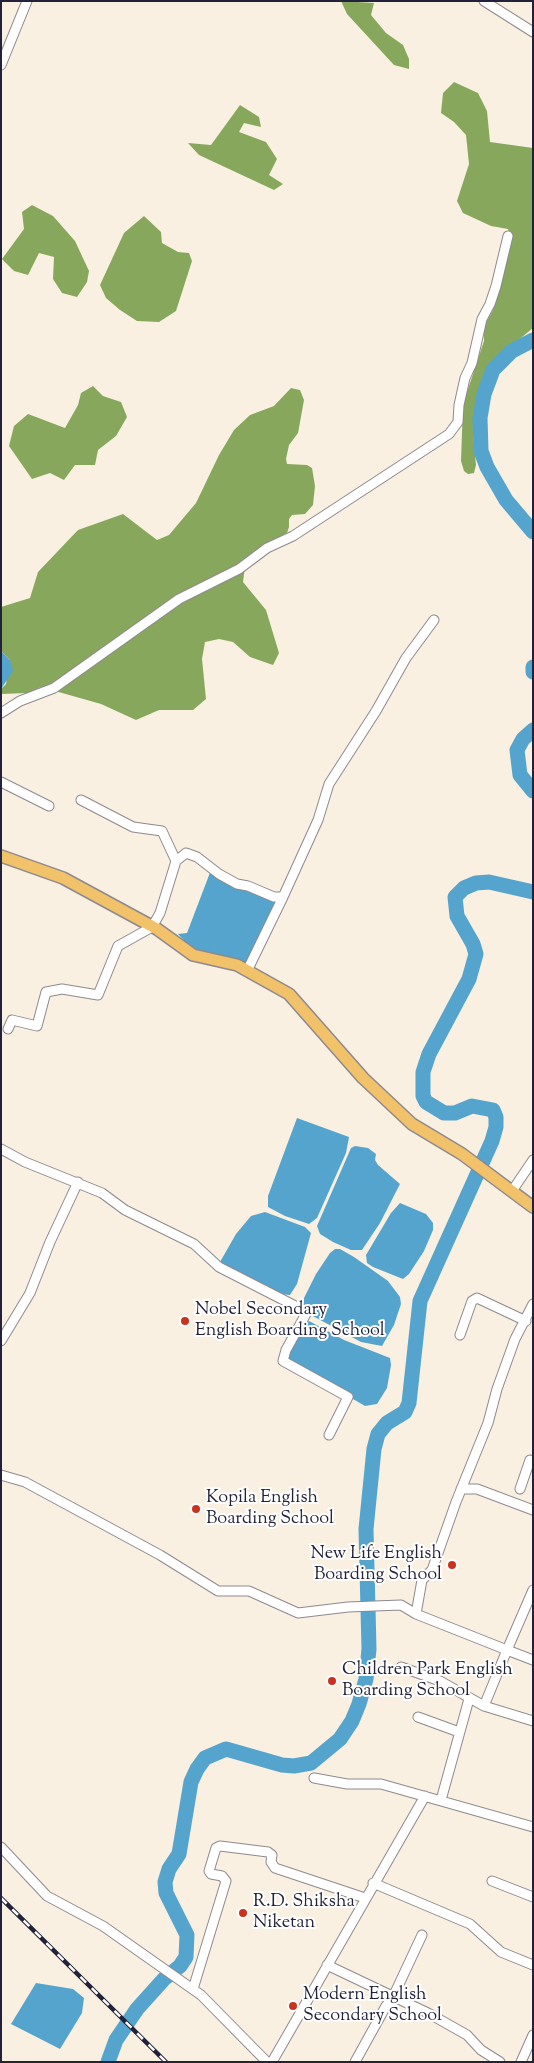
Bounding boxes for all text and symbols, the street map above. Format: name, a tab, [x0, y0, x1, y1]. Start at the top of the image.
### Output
place label: Nobel Secondary English Boarding School	[195, 1300, 385, 1342]
marker: Nobel Secondary English Boarding School	[179, 1315, 191, 1327]
place label: Kopila English Boarding School	[206, 1488, 334, 1530]
marker: Kopila English Boarding School	[190, 1503, 202, 1515]
place label: New Life English Boarding School	[311, 1544, 442, 1586]
marker: New Life English Boarding School	[446, 1559, 458, 1571]
place label: Children Park English Boarding School	[342, 1660, 513, 1702]
marker: Children Park English Boarding School	[326, 1675, 338, 1687]
place label: R.D. Shiksha Niketan	[253, 1892, 355, 1935]
marker: R.D. Shiksha Niketan	[237, 1907, 249, 1919]
place label: Modern English Secondary School	[303, 1985, 442, 2028]
marker: Modern English Secondary School	[287, 2000, 299, 2012]

